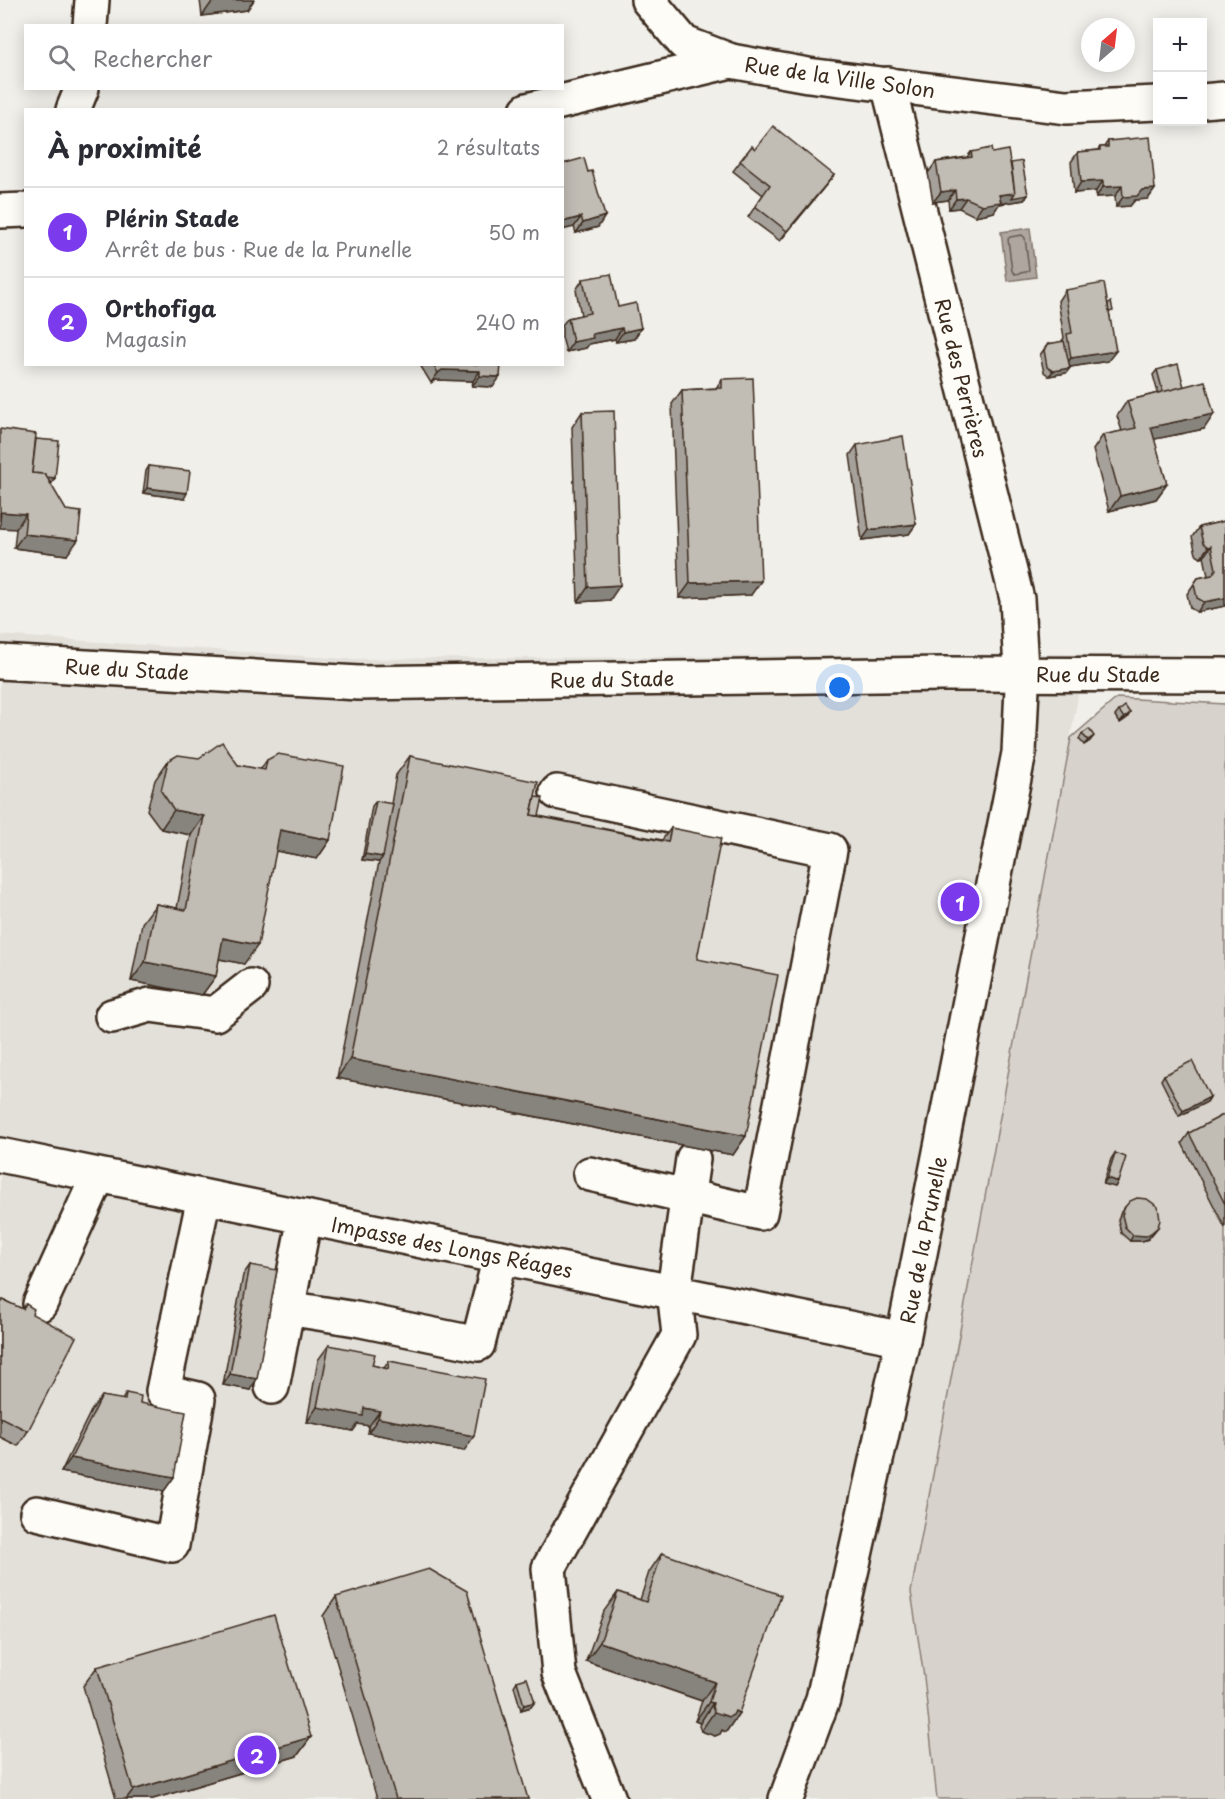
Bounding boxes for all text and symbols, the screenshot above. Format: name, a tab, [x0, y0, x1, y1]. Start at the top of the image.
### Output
north arrow	[1081, 18, 1135, 72]
map controls	[1153, 18, 1207, 126]
button: +	[1153, 18, 1207, 72]
search box	[24, 24, 564, 90]
icon: search	[45, 41, 78, 74]
text: Rechercher	[93, 41, 212, 74]
street label: Rue de la Ville Solon	[743, 49, 937, 105]
button: −	[1153, 72, 1207, 126]
text: À proximité	[48, 128, 202, 167]
text: 2 résultats	[437, 132, 540, 162]
text: Plérin Stade	[105, 201, 239, 234]
text: 1	[63, 217, 72, 247]
text: 50 m	[488, 217, 540, 247]
text: Arrêt de bus · Rue de la Prunelle	[105, 234, 412, 264]
text: Orthofiga	[105, 291, 216, 324]
street label: Rue des Perrières	[928, 295, 996, 461]
text: 2	[60, 307, 75, 337]
text: 240 m	[475, 307, 540, 337]
text: Magasin	[105, 324, 187, 354]
street label: Rue du Stade	[64, 651, 190, 687]
street label: Rue du Stade	[1036, 659, 1160, 689]
street label: Rue du Stade	[550, 663, 674, 695]
your location	[825, 673, 854, 702]
pin: 1	[940, 880, 980, 924]
street label: Rue de la Prunelle	[892, 1153, 954, 1326]
street label: Impasse des Longs Réages	[329, 1209, 575, 1285]
pin: 2	[238, 1732, 276, 1778]

